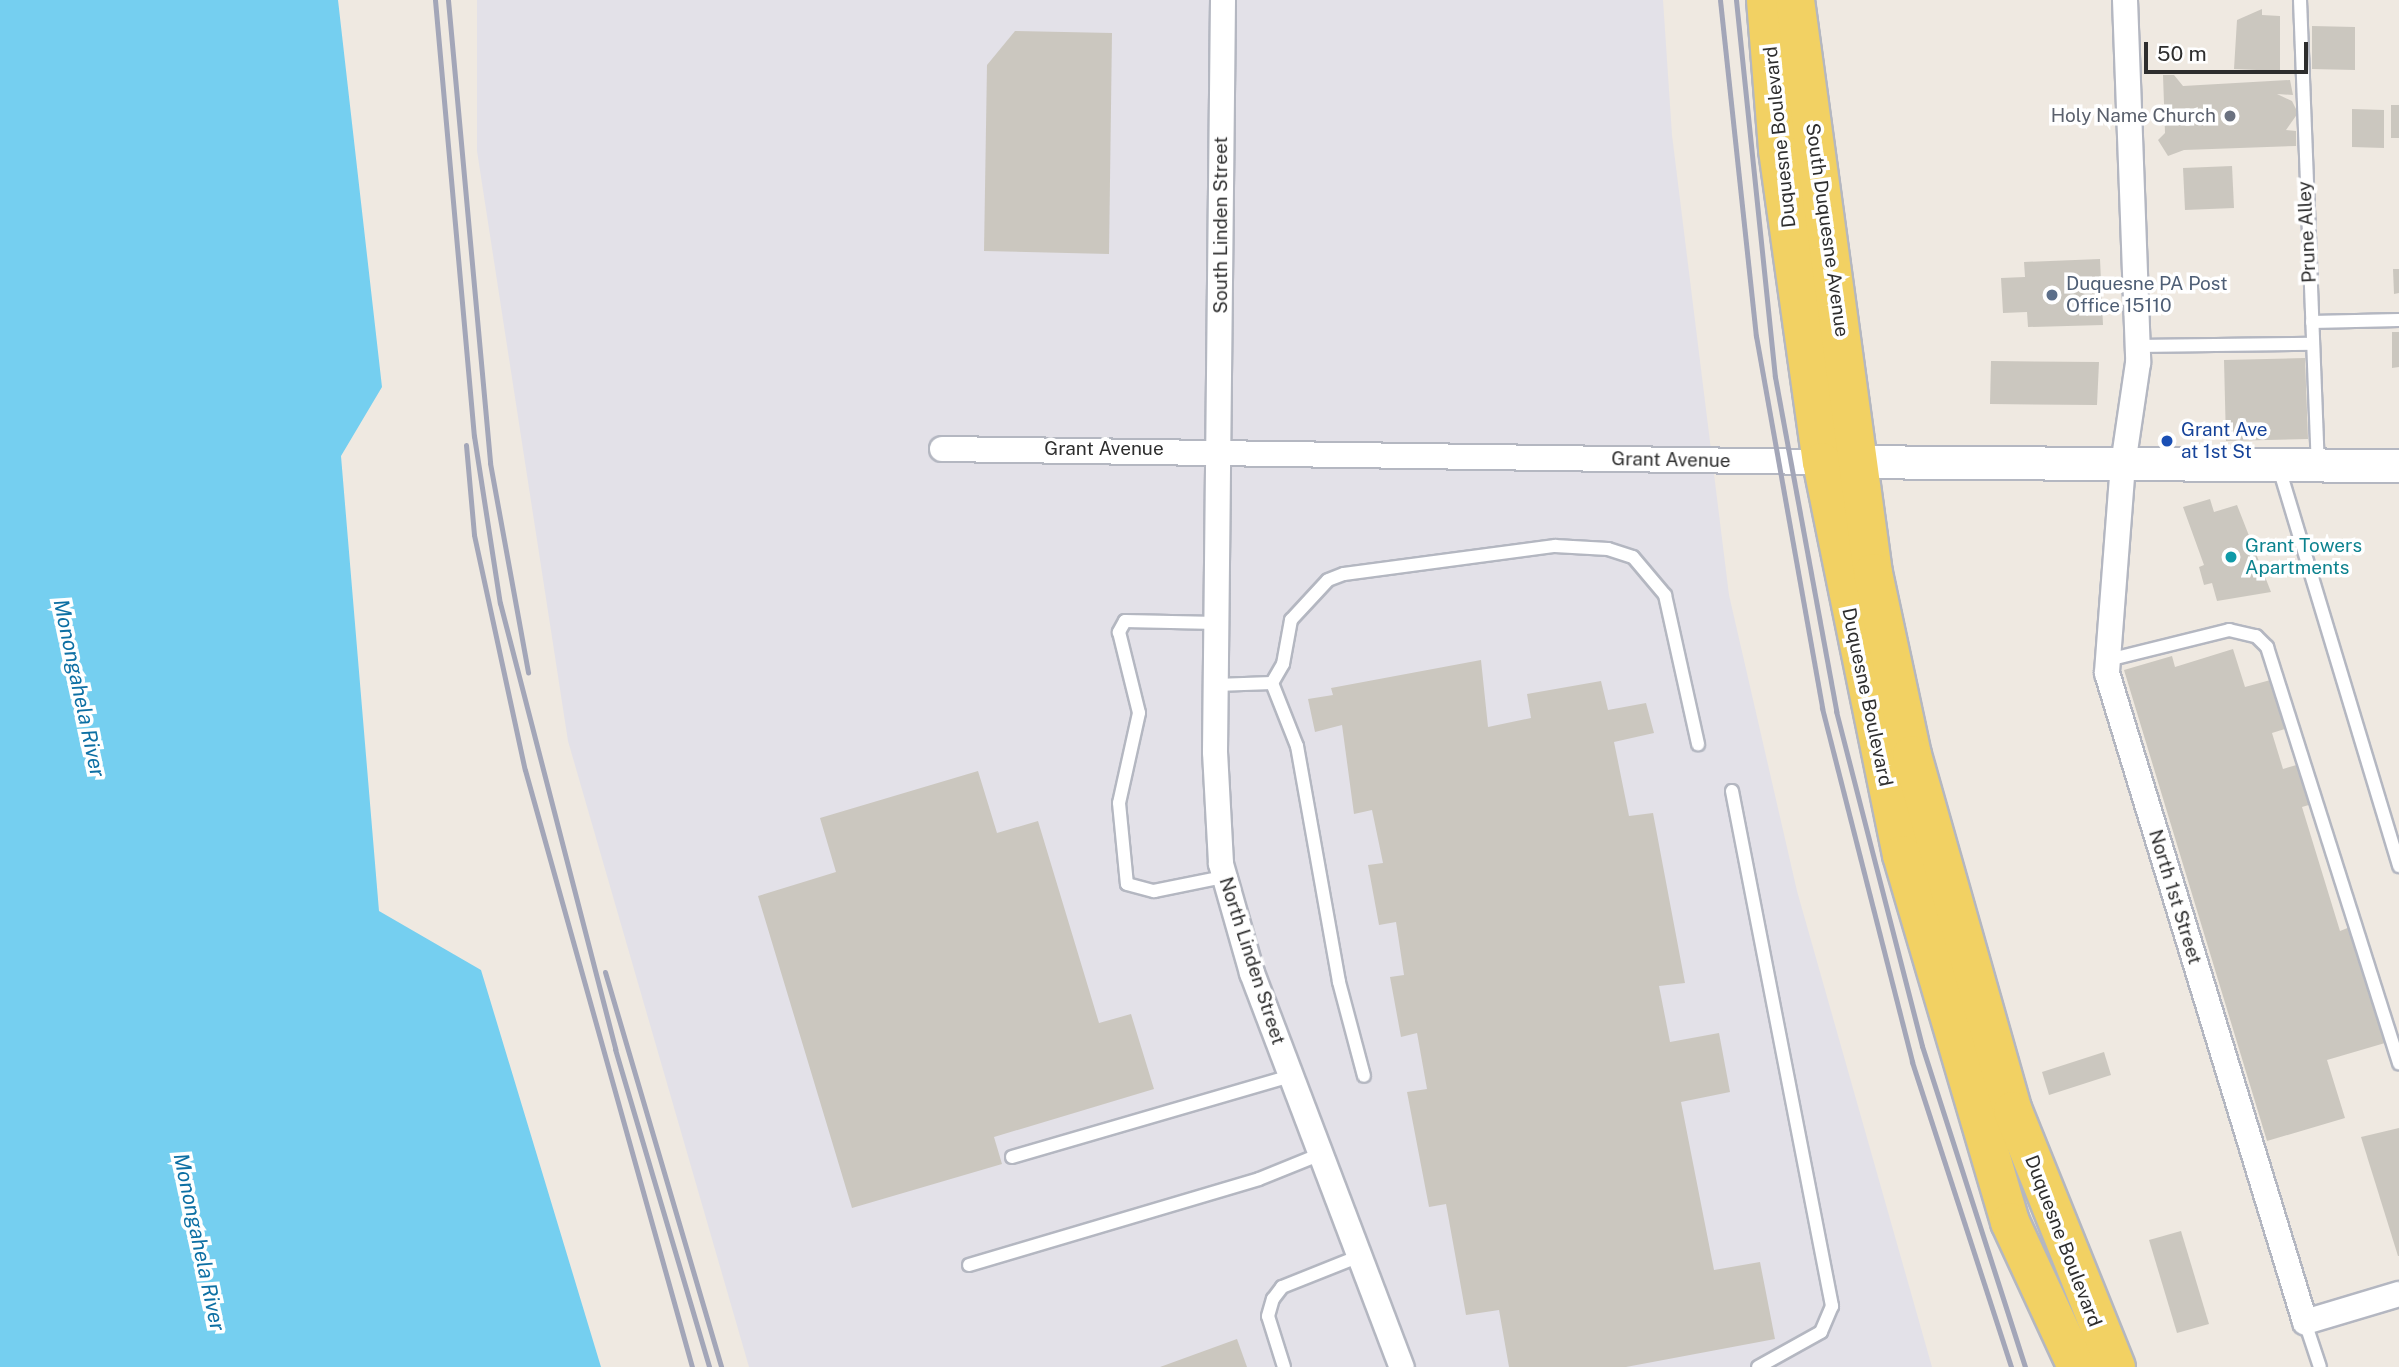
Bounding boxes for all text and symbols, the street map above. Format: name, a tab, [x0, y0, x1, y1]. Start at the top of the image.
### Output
scale bar	[2147, 28, 2312, 72]
text: 50 m	[2157, 41, 2207, 66]
street label: Duquesne Boulevard	[1759, 45, 1801, 229]
place label: Holy Name Church	[2050, 105, 2216, 127]
marker: Holy Name Church	[2222, 108, 2238, 124]
street label: South Duquesne Avenue	[1801, 122, 1853, 338]
street label: South Linden Street	[1210, 136, 1232, 314]
street label: Prune Alley	[2293, 180, 2321, 284]
place label: Duquesne PA Post Office 15110	[2066, 273, 2228, 317]
marker: Duquesne PA Post Office 15110	[2044, 287, 2060, 303]
place label: Grant Ave at 1st St	[2181, 419, 2268, 463]
marker: Grant Ave at 1st St	[2159, 433, 2175, 449]
street label: Grant Avenue	[1044, 438, 1164, 460]
street label: Grant Avenue	[1611, 448, 1731, 472]
place label: Grant Towers Apartments	[2245, 535, 2362, 579]
marker: Grant Towers Apartments	[2223, 549, 2239, 565]
water label: Monongahela River	[48, 597, 110, 779]
street label: Duquesne Boulevard	[1837, 606, 1897, 788]
street label: North 1st Street	[2144, 827, 2206, 967]
street label: North Linden Street	[1214, 874, 1290, 1048]
water label: Monongahela River	[168, 1151, 230, 1333]
street label: Duquesne Boulevard	[2020, 1152, 2106, 1330]

